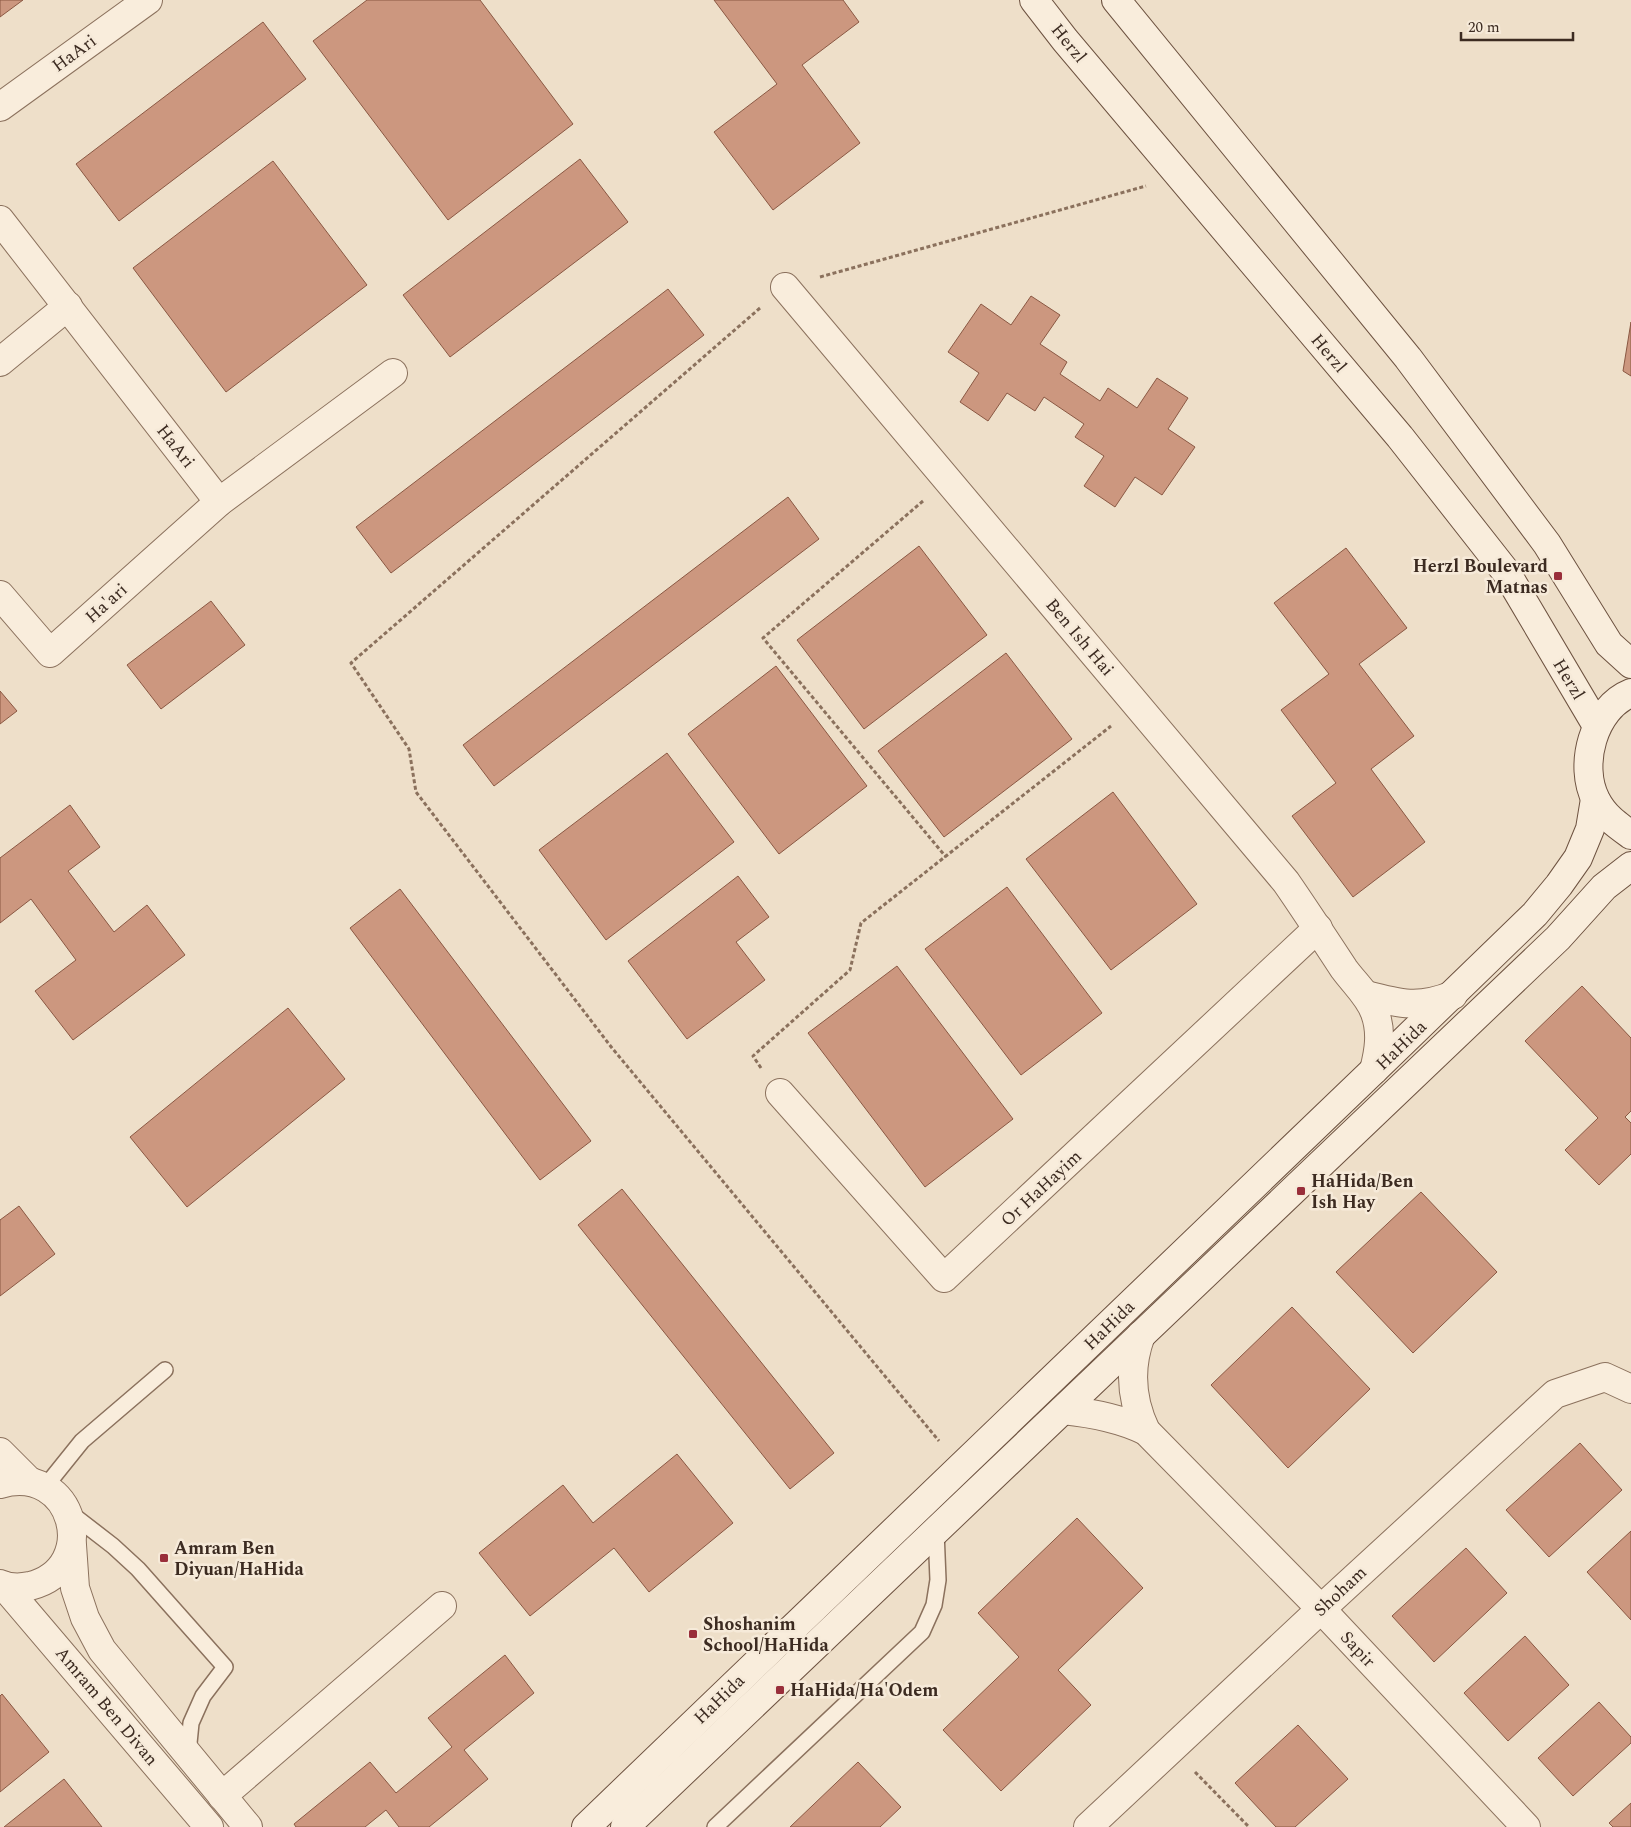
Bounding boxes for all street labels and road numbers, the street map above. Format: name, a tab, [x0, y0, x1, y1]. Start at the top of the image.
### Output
street label: Herzl	[1044, 18, 1093, 69]
street label: HaAri	[46, 28, 102, 79]
street label: Herzl	[1304, 328, 1353, 379]
street label: HaAri	[150, 418, 202, 474]
street label: Ha'ari	[79, 577, 134, 630]
street label: Ben Ish Hai	[1039, 592, 1120, 682]
street label: Herzl	[1546, 653, 1592, 705]
street label: HaHida	[1370, 1014, 1433, 1077]
street label: Or HaHayim	[995, 1144, 1088, 1233]
street label: HaHida	[1078, 1294, 1141, 1357]
street label: Shoham	[1308, 1560, 1373, 1623]
street label: Sapir	[1334, 1625, 1382, 1674]
street label: Amram Ben Divan	[49, 1641, 165, 1772]
street label: HaHida	[688, 1668, 751, 1731]

